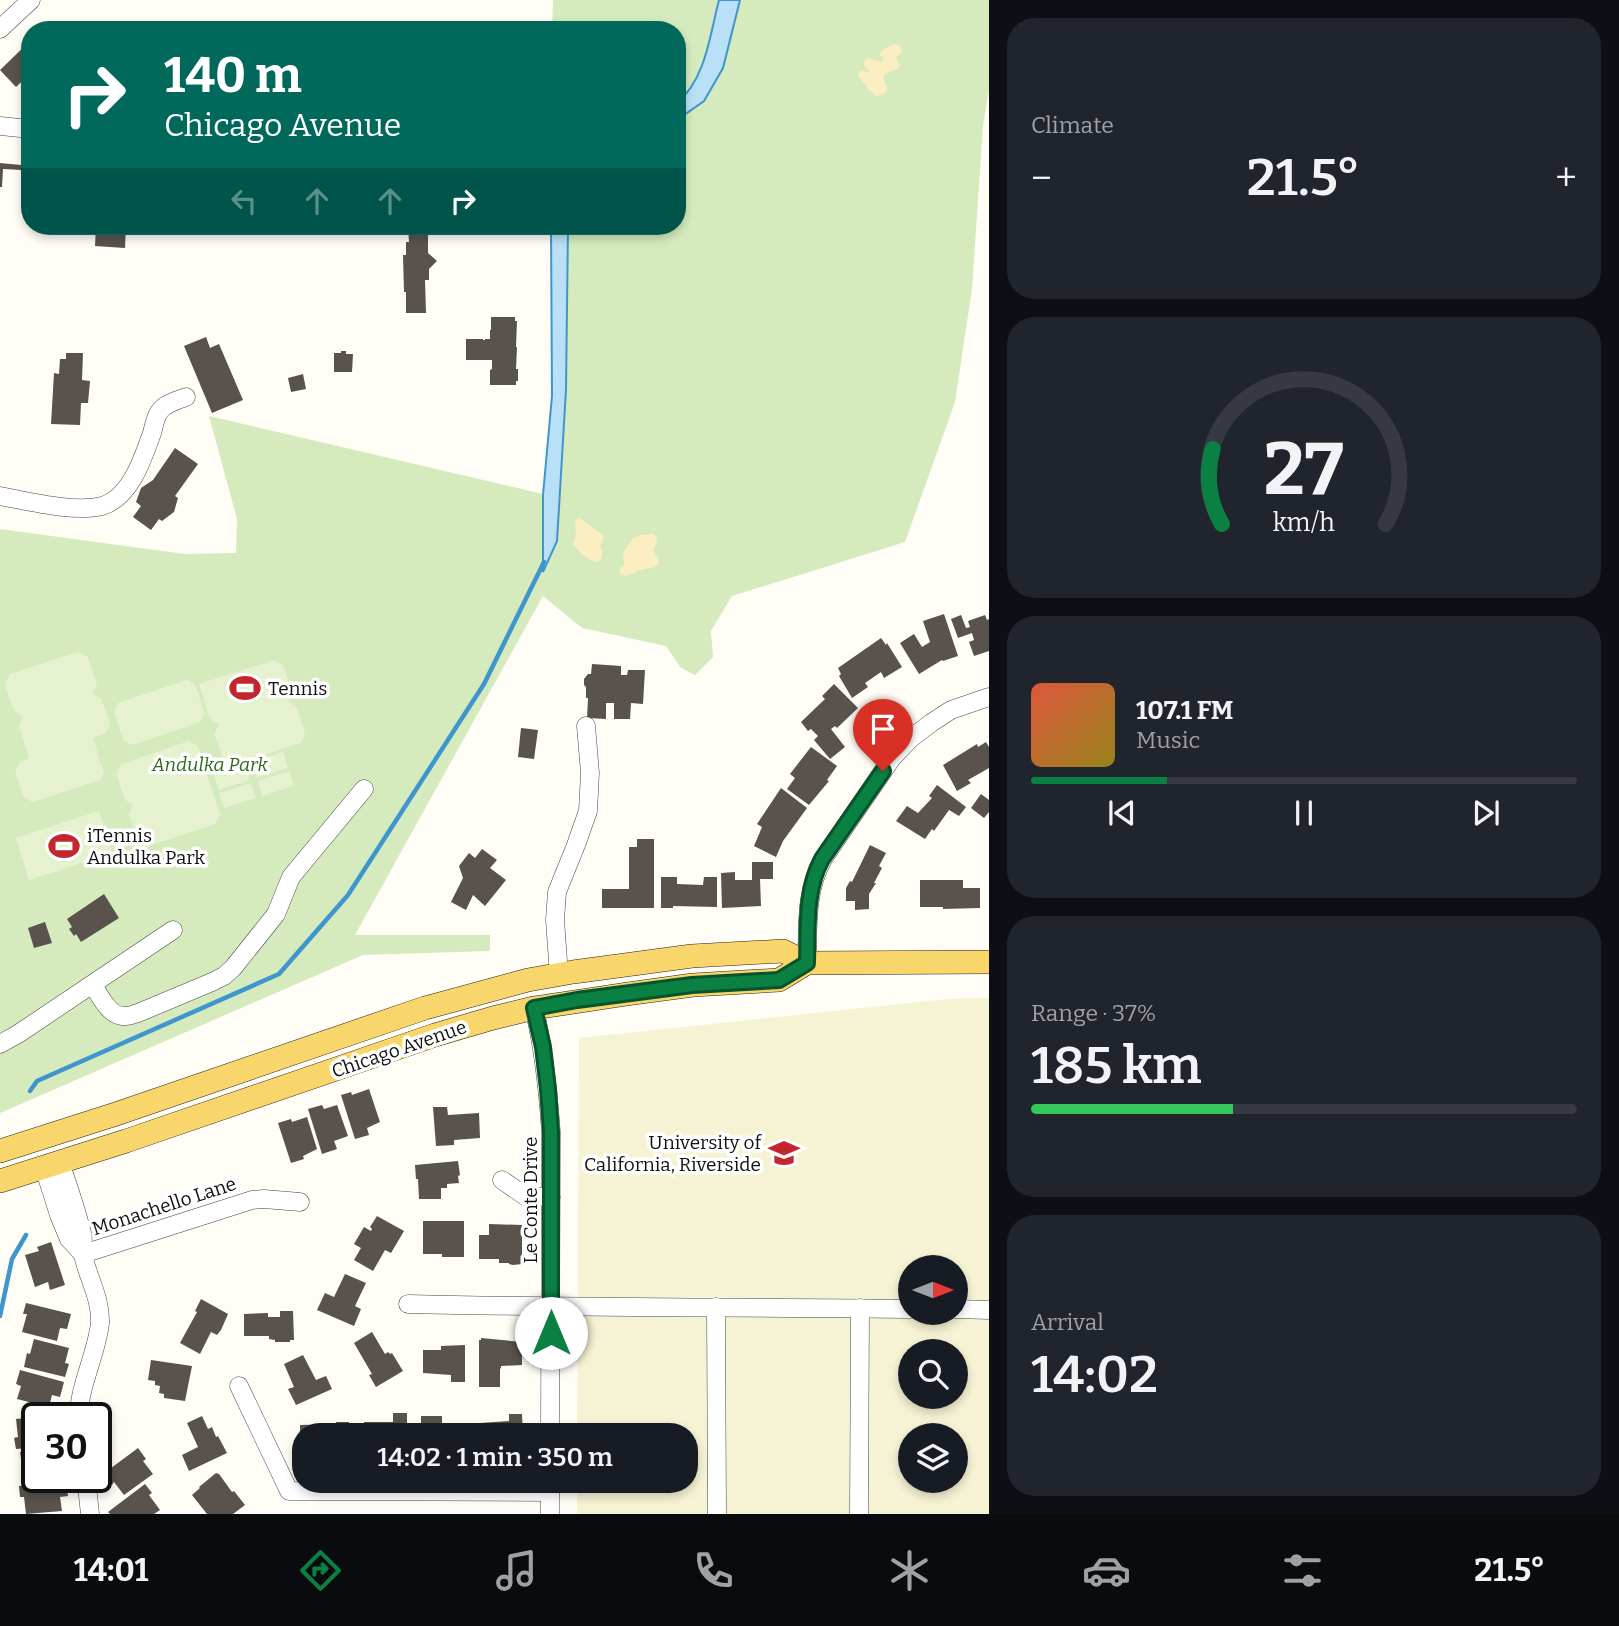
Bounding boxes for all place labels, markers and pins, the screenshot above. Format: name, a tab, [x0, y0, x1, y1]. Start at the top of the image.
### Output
sports icon: Tennis	[228, 671, 262, 705]
place label: Tennis	[268, 677, 327, 700]
pin	[853, 699, 913, 771]
place label: iTennis Andulka Park	[87, 824, 205, 869]
sports icon: iTennis Andulka Park	[47, 829, 81, 863]
place label: University of California, Riverside	[584, 1131, 762, 1176]
school or university icon: University of California, Riverside	[767, 1136, 801, 1170]

